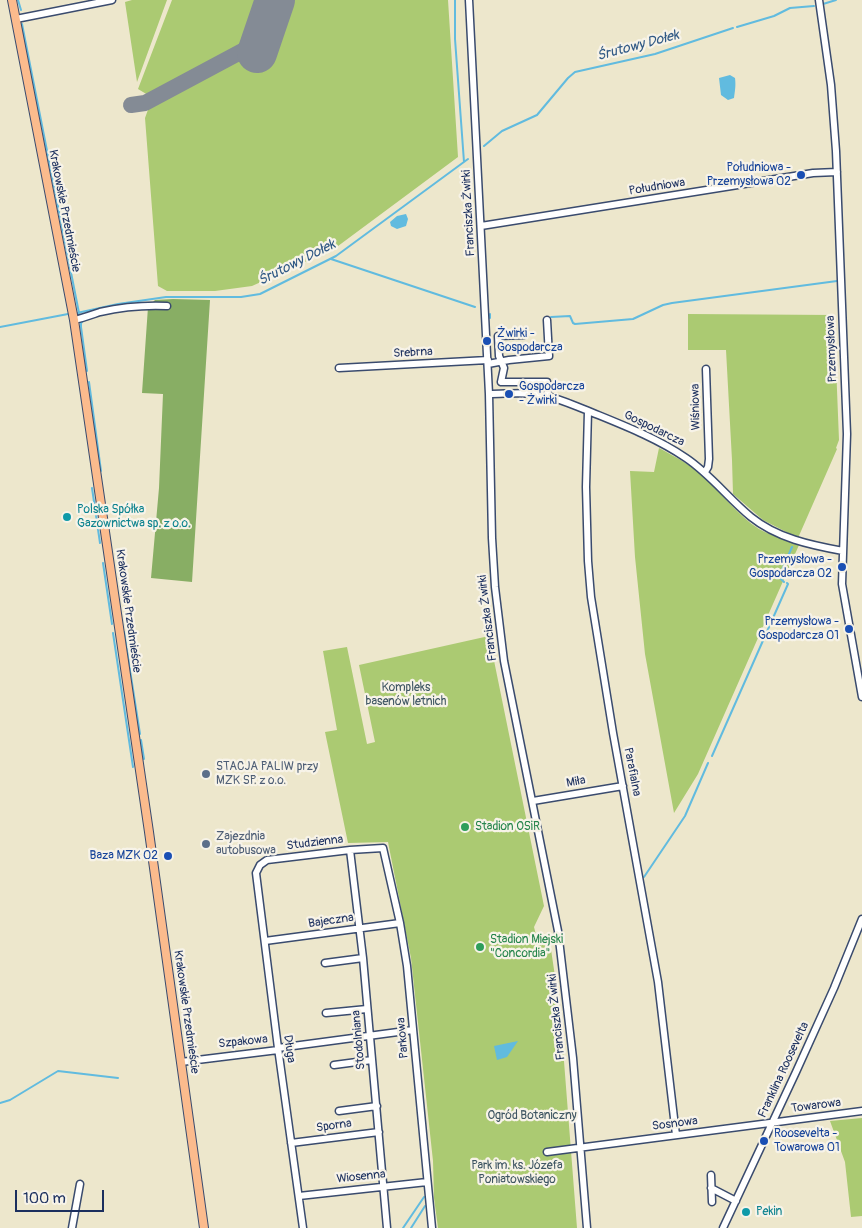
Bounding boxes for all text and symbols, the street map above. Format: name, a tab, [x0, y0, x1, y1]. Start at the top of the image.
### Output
water label: Śrutowy Dołek	[595, 27, 681, 65]
street label: Krakowskie Przedmieście	[45, 149, 83, 273]
place label: Południowa - Przemysłowa 02	[707, 161, 791, 189]
street label: Franciszka Żwirki	[460, 169, 478, 257]
marker: Południowa - Przemysłowa 02	[795, 169, 807, 181]
street label: Południowa	[628, 175, 686, 199]
water label: Śrutowy Dołek	[256, 236, 338, 290]
street label: Przemysłowa	[824, 315, 840, 383]
place label: Żwirki - Gospodarcza	[497, 327, 563, 355]
marker: Żwirki - Gospodarcza	[481, 335, 493, 347]
street label: Srebrna	[393, 345, 433, 361]
place label: Gospodarcza - Żwirki	[519, 380, 585, 408]
street label: Wiśniowa	[688, 384, 704, 430]
marker: Gospodarcza - Żwirki	[503, 388, 515, 400]
street label: Gospodarcza	[621, 408, 687, 450]
place label: Polska Spółka Gazownictwa sp. z o.o.	[77, 503, 191, 531]
marker: Polska Spółka Gazownictwa sp. z o.o.	[61, 511, 73, 523]
street label: Krakowskie Przedmieście	[112, 548, 144, 674]
place label: Przemysłowa - Gospodarcza 02	[749, 553, 832, 581]
marker: Przemysłowa - Gospodarcza 02	[836, 561, 848, 573]
street label: Franciszka Żwirki	[476, 574, 500, 662]
place label: Przemysłowa - Gospodarcza 01	[758, 615, 839, 643]
marker: Przemysłowa - Gospodarcza 01	[843, 623, 855, 635]
park label: Kompleks basenów letnich	[366, 681, 446, 709]
street label: Parafialna	[620, 746, 644, 798]
place label: STACJA PALIW przy MZK SP. z o.o.	[216, 760, 318, 788]
marker: STACJA PALIW przy MZK SP. z o.o.	[200, 768, 212, 780]
street label: Miła	[565, 773, 587, 791]
place label: Stadion OSiR	[475, 820, 540, 834]
marker: Stadion OSiR	[459, 821, 471, 833]
place label: Zajezdnia autobusowa	[216, 830, 276, 858]
street label: Studzienna	[286, 832, 344, 854]
marker: Zajezdnia autobusowa	[200, 838, 212, 850]
place label: Baza MZK 02	[90, 849, 158, 863]
marker: Baza MZK 02	[162, 850, 174, 862]
street label: Bajeczna	[307, 911, 355, 931]
place label: Stadion Miejski "Concordia"	[490, 933, 563, 961]
marker: Stadion Miejski "Concordia"	[474, 941, 486, 953]
street label: Krakowskie Przedmieście	[170, 949, 202, 1075]
street label: Franciszka Żwirki	[545, 973, 569, 1061]
street label: Stodolniana	[349, 1010, 369, 1070]
street label: Parkowa	[394, 1017, 412, 1059]
street label: Franklina Roosevelta	[755, 1020, 813, 1120]
street label: Szpakowa	[218, 1032, 268, 1052]
street label: Długa	[280, 1034, 298, 1064]
street label: Towarowa	[790, 1096, 842, 1116]
park label: Ogród Botaniczny	[487, 1109, 577, 1123]
street label: Sosnowa	[651, 1114, 699, 1134]
street label: Sporna	[315, 1116, 353, 1136]
place label: Roosevelta - Towarowa 01	[774, 1127, 840, 1155]
marker: Roosevelta - Towarowa 01	[758, 1135, 770, 1147]
park label: Park im. ks. Józefa Poniatowskiego	[471, 1159, 563, 1187]
street label: Wiosenna	[336, 1167, 386, 1187]
scale bar	[18, 1180, 106, 1212]
text: 100 m	[23, 1189, 66, 1208]
place label: Pekin	[756, 1205, 782, 1219]
marker: Pekin	[740, 1206, 752, 1218]

